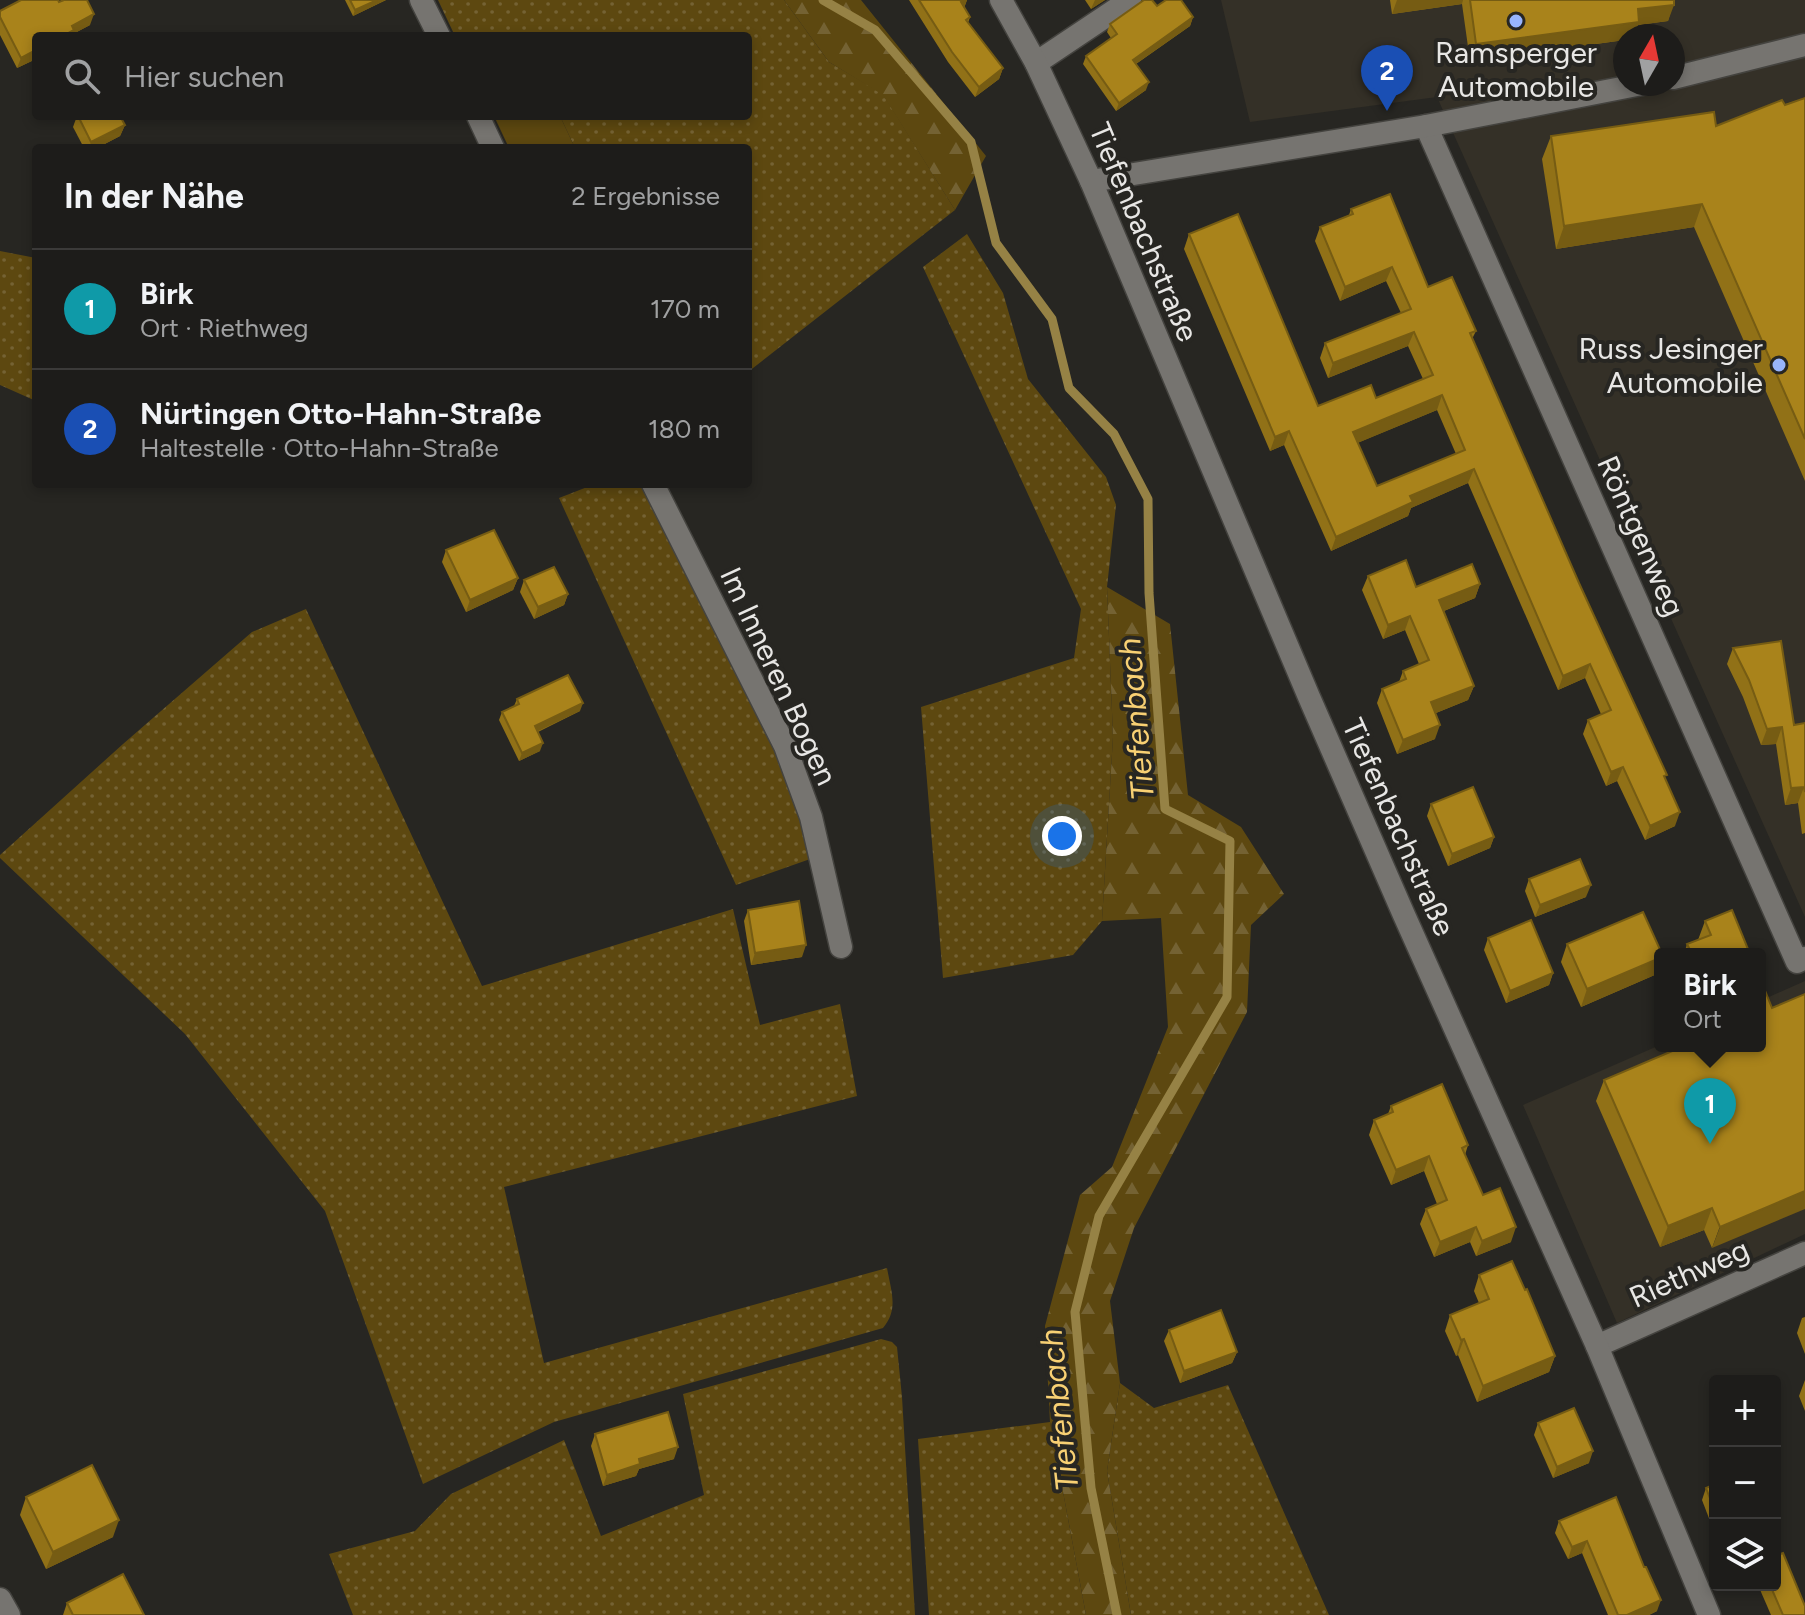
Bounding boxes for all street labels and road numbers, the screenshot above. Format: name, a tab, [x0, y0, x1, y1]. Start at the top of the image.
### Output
street label: Tiefenbachstraße	[1081, 117, 1207, 347]
street label: Röntgenweg	[1589, 450, 1693, 622]
street label: Im Inneren Bogen	[712, 561, 846, 791]
street label: Tiefenbachstraße	[1335, 713, 1463, 941]
street label: Riethweg	[1623, 1230, 1755, 1316]

